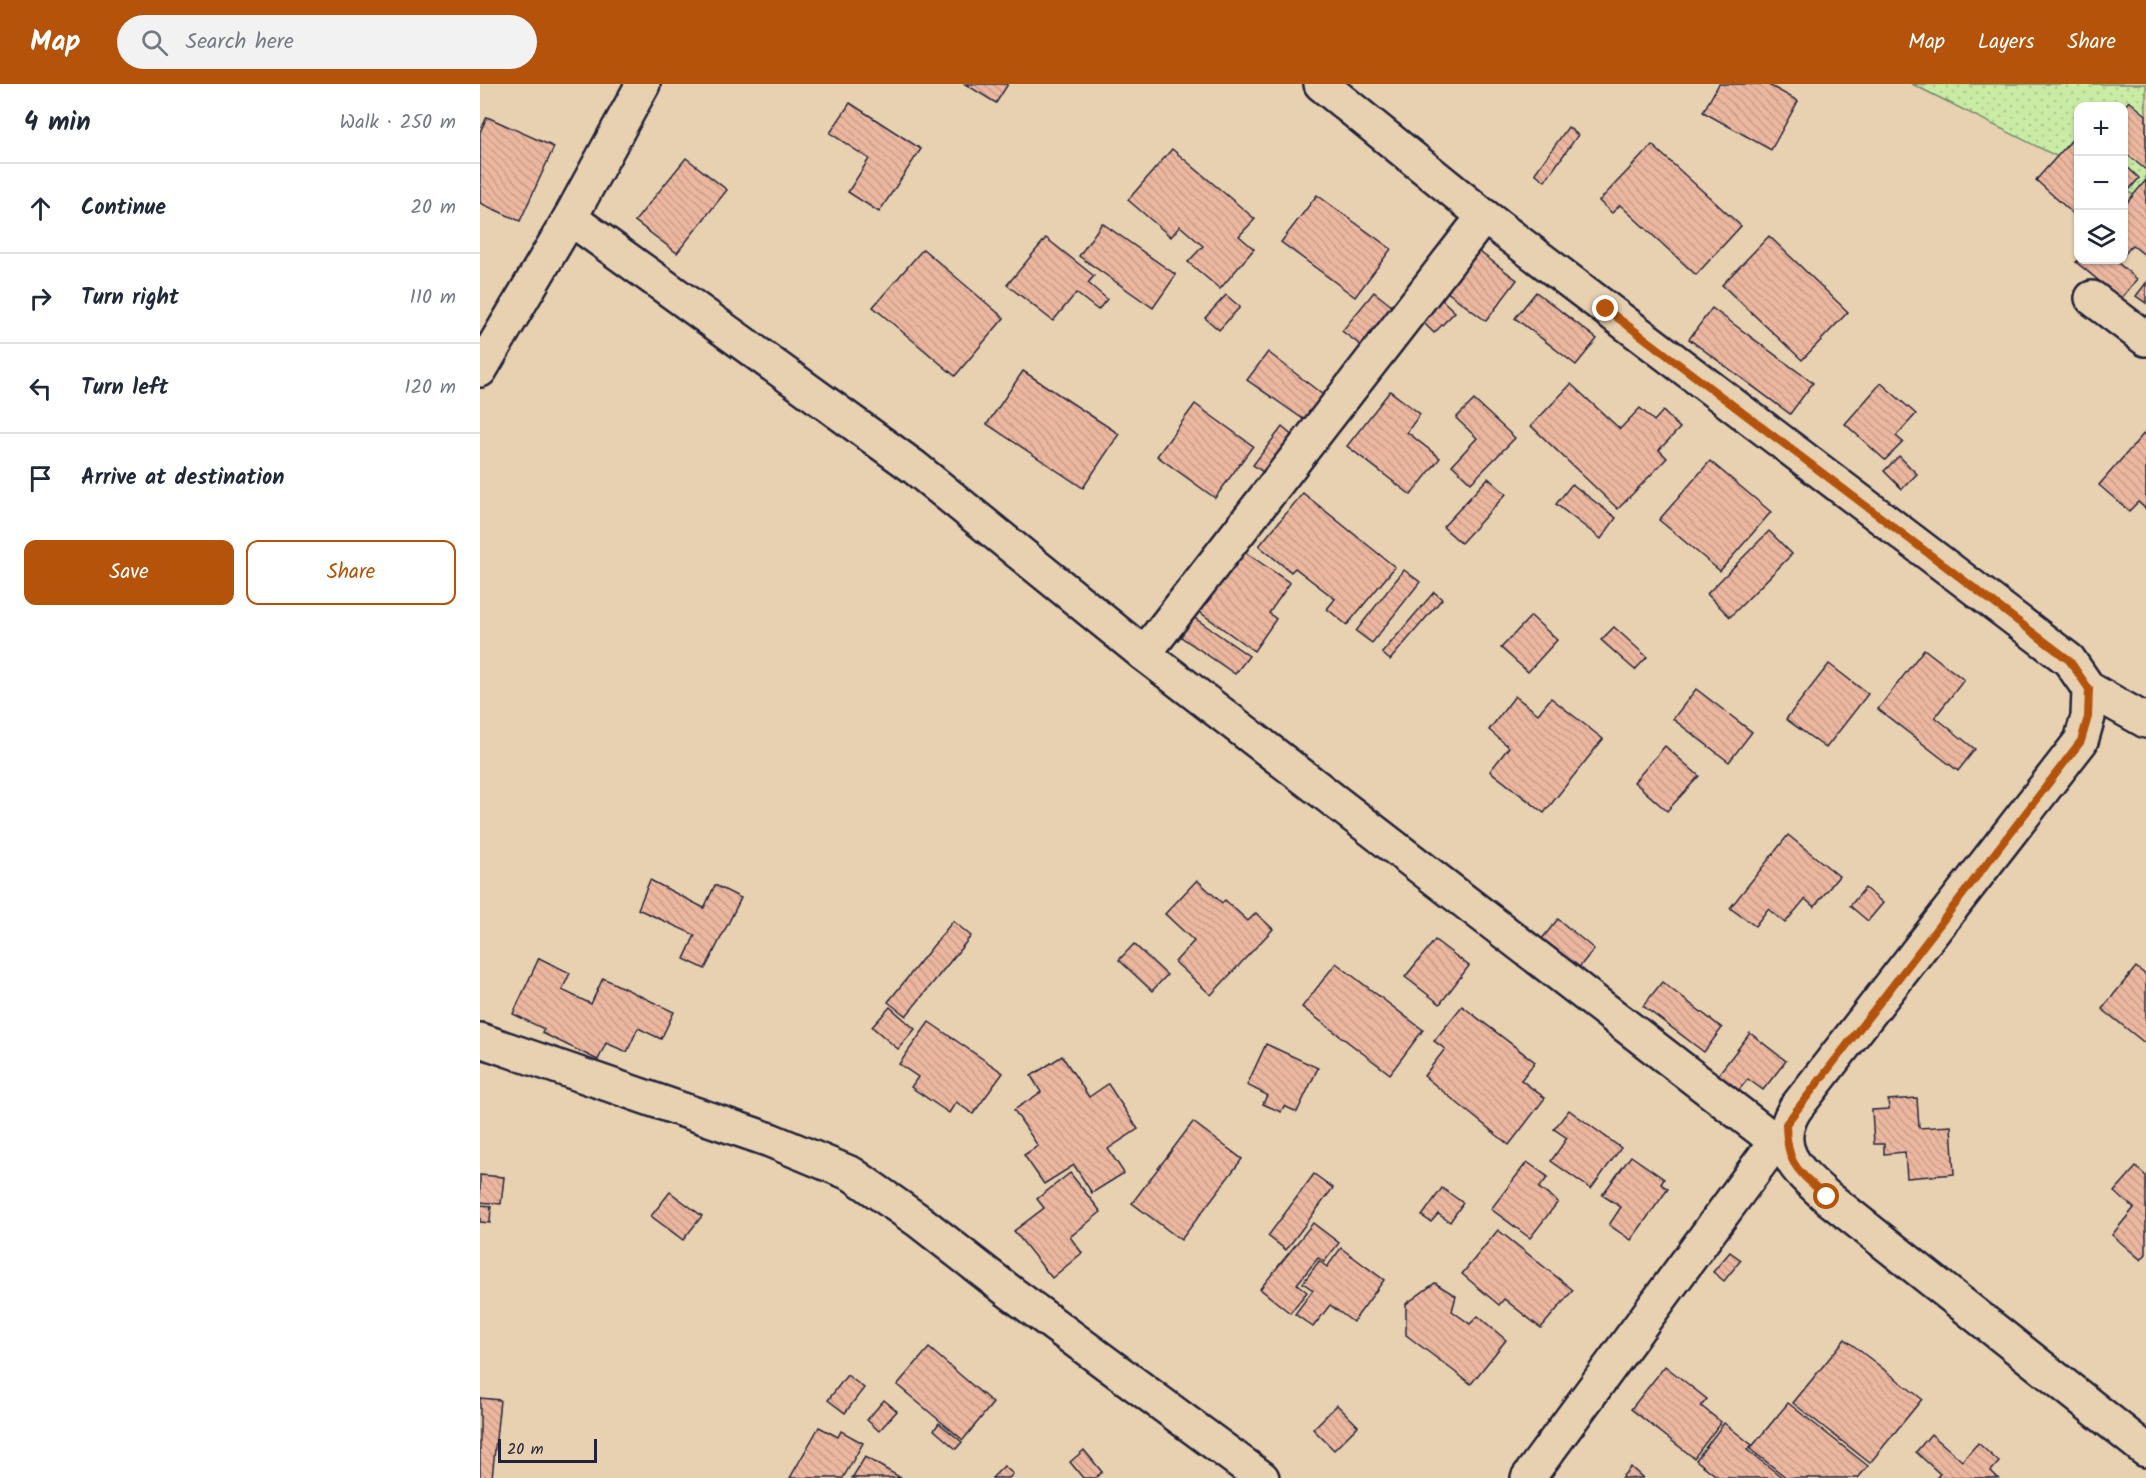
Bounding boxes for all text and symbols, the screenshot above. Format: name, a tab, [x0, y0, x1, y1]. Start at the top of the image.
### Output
search box	[117, 15, 537, 69]
text: Map	[30, 20, 81, 65]
text: Search here	[186, 25, 294, 60]
icon: search	[138, 26, 171, 59]
text: Map	[1908, 26, 1945, 59]
text: Layers	[1978, 26, 2034, 59]
text: Share	[2067, 26, 2116, 59]
text: 4 min	[24, 102, 91, 144]
map controls	[2074, 102, 2128, 264]
button: +	[2074, 102, 2128, 156]
text: Walk · 250 m	[340, 107, 456, 139]
button: −	[2074, 156, 2128, 210]
text: Continue	[81, 191, 166, 226]
icon: ahead	[24, 192, 57, 225]
text: 20 m	[410, 192, 456, 224]
button: layers	[2074, 210, 2128, 264]
text: Turn right	[81, 281, 179, 316]
icon: right	[24, 282, 57, 315]
text: 110 m	[410, 282, 456, 314]
route end	[1592, 295, 1618, 321]
text: Turn left	[81, 371, 168, 406]
icon: left	[24, 372, 57, 405]
text: 120 m	[404, 372, 456, 404]
text: Arrive at destination	[81, 461, 284, 496]
icon: arrive	[24, 462, 57, 495]
button: Save	[24, 540, 234, 605]
button: Share	[246, 540, 456, 605]
route start	[1813, 1183, 1839, 1209]
scale bar	[498, 1436, 597, 1464]
text: 20 m	[507, 1437, 543, 1462]

